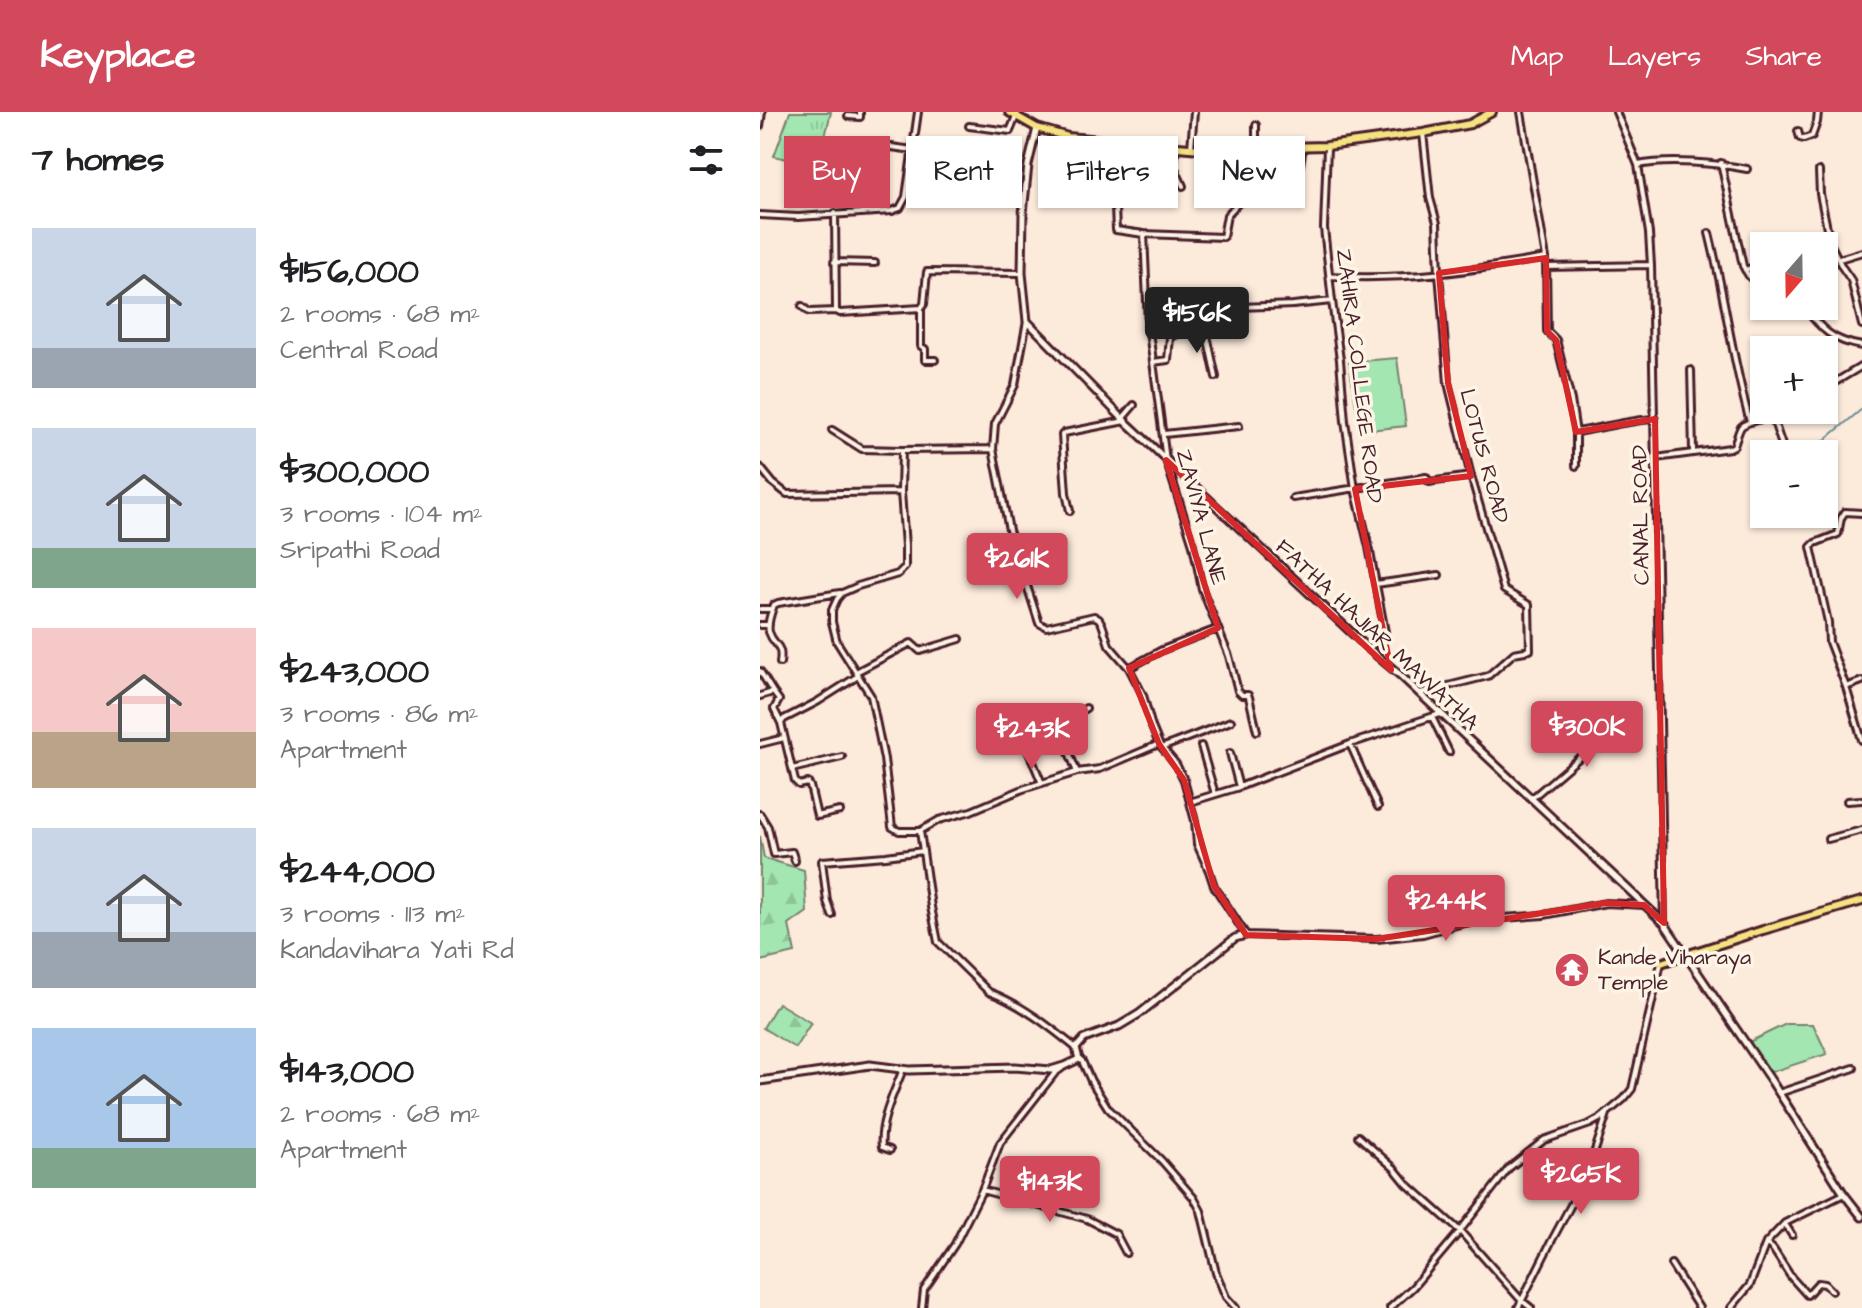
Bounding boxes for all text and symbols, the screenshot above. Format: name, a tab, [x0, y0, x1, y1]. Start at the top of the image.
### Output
text: Keyplace	[40, 30, 196, 82]
text: Map	[1511, 37, 1564, 76]
text: Layers	[1608, 37, 1701, 76]
text: Share	[1745, 37, 1822, 76]
text: 7 homes	[32, 136, 164, 184]
chip: Buy	[784, 136, 890, 208]
chip: Rent	[906, 136, 1022, 208]
chip: Filters	[1038, 136, 1178, 208]
chip: New	[1194, 136, 1305, 208]
icon: filters	[684, 138, 728, 182]
north arrow	[1750, 232, 1838, 320]
map controls	[1750, 232, 1838, 528]
street label: ZAHIRA COLLEGE ROAD	[1328, 247, 1390, 505]
text: $156,000	[280, 248, 419, 296]
icon: home	[96, 260, 192, 356]
pin: $156K	[1141, 287, 1253, 355]
text: $156K	[1163, 295, 1231, 331]
text: 2 rooms · 68 m²	[280, 296, 480, 332]
text: Central Road	[280, 332, 438, 368]
button: +	[1750, 336, 1838, 424]
street label: LOTUS ROAD	[1451, 385, 1517, 527]
button: −	[1750, 440, 1838, 528]
street label: CANAL ROAD	[1624, 445, 1658, 585]
street label: ZAVIYA LANE	[1168, 446, 1234, 588]
text: $300,000	[280, 448, 430, 496]
icon: home	[96, 460, 192, 556]
text: 3 rooms · 104 m²	[280, 496, 483, 532]
text: Sripathi Road	[280, 532, 440, 568]
street label: FATHA HAJIAR MAWATHA	[1268, 532, 1486, 738]
pin: $261K	[961, 533, 1073, 601]
text: $261K	[985, 541, 1049, 577]
text: $243,000	[280, 648, 429, 696]
icon: home	[96, 660, 192, 756]
text: 3 rooms · 86 m²	[280, 696, 479, 732]
pin: $300K	[1531, 701, 1643, 769]
pin: $243K	[976, 703, 1088, 771]
text: $300K	[1549, 709, 1625, 745]
text: $243K	[994, 711, 1070, 747]
text: Apartment	[280, 732, 407, 768]
text: $244,000	[280, 848, 435, 896]
icon: home	[96, 860, 192, 956]
pin: $244K	[1390, 875, 1502, 943]
text: $244K	[1406, 883, 1486, 919]
text: 3 rooms · 113 m²	[280, 896, 465, 932]
text: Kandavihara Yati Rd	[280, 932, 514, 968]
place label: Kande Viharaya Temple	[1598, 942, 1751, 998]
temple icon: Kande Viharaya Temple	[1553, 951, 1591, 989]
text: $143,000	[280, 1048, 414, 1096]
icon: home	[96, 1060, 192, 1156]
text: 2 rooms · 68 m²	[280, 1096, 480, 1132]
text: Apartment	[280, 1132, 407, 1168]
pin: $265K	[1525, 1148, 1637, 1216]
pin: $143K	[994, 1156, 1106, 1224]
text: $265K	[1541, 1156, 1621, 1192]
text: $143K	[1018, 1164, 1082, 1200]

